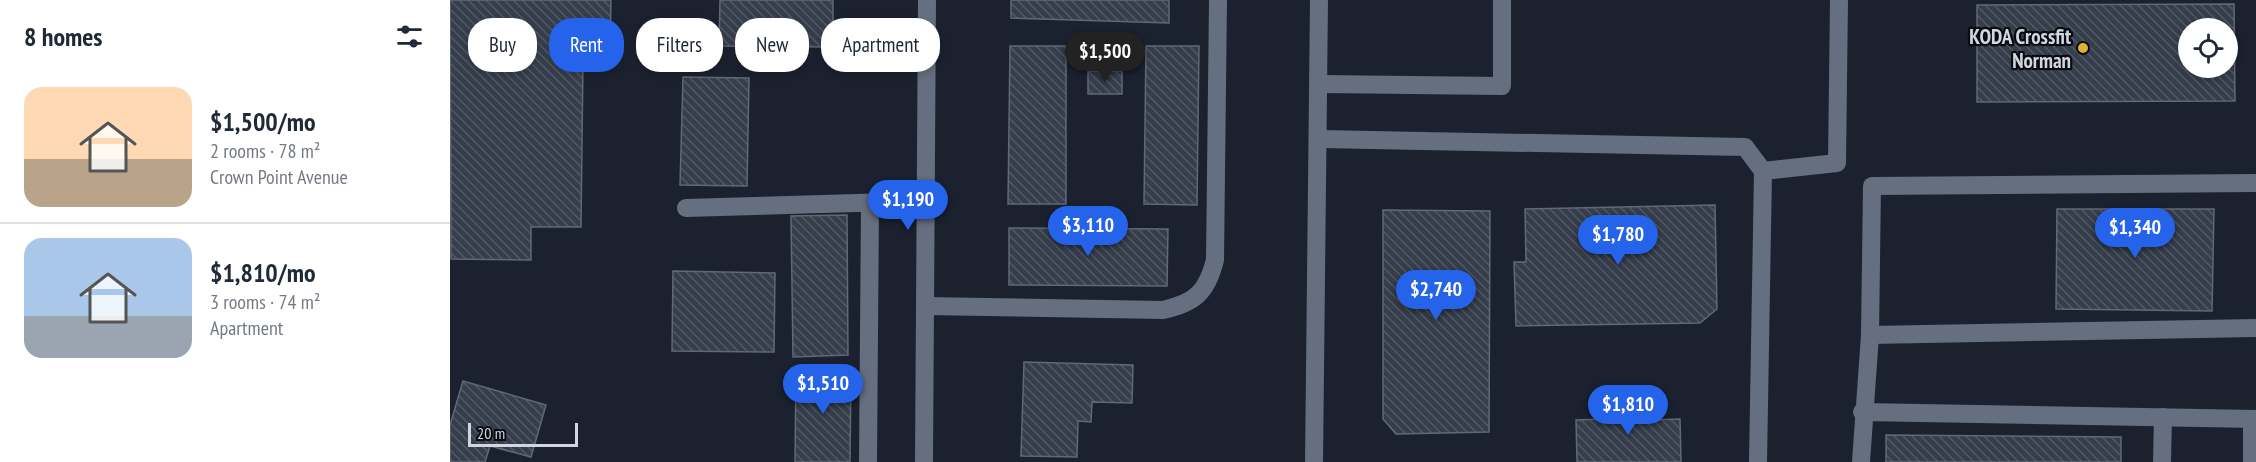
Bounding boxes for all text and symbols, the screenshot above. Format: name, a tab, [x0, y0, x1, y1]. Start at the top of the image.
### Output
chip: Buy	[468, 18, 537, 72]
chip: Rent	[549, 18, 624, 72]
chip: Filters	[636, 18, 723, 72]
chip: New	[735, 18, 809, 72]
chip: Apartment	[821, 18, 940, 72]
map controls	[2178, 18, 2238, 78]
button: locate	[2178, 18, 2238, 78]
text: 8 homes	[24, 20, 102, 53]
icon: filters	[393, 20, 426, 53]
place label: KODA Crossfit Norman	[1969, 23, 2071, 74]
pin: $1,500	[1056, 32, 1154, 83]
text: $1,500	[1079, 38, 1131, 64]
marker: KODA Crossfit Norman	[2076, 41, 2090, 55]
text: $1,500/mo	[210, 105, 316, 138]
icon: home	[72, 111, 144, 183]
text: 2 rooms · 78 m²	[210, 138, 320, 164]
text: Crown Point Avenue	[210, 164, 348, 190]
pin: $1,190	[859, 180, 957, 231]
text: $1,190	[882, 186, 934, 212]
pin: $3,110	[1039, 206, 1137, 257]
pin: $1,340	[2086, 208, 2184, 259]
text: $3,110	[1062, 212, 1114, 238]
text: $1,340	[2109, 214, 2161, 240]
pin: $1,780	[1569, 215, 1667, 266]
text: $1,780	[1592, 221, 1644, 247]
text: $1,810/mo	[210, 256, 316, 289]
icon: home	[72, 262, 144, 334]
pin: $2,740	[1387, 270, 1485, 321]
text: $2,740	[1410, 276, 1462, 302]
text: 3 rooms · 74 m²	[210, 289, 320, 315]
text: Apartment	[210, 315, 283, 341]
pin: $1,510	[774, 364, 872, 415]
text: $1,510	[797, 370, 849, 396]
pin: $1,810	[1579, 385, 1677, 436]
text: $1,810	[1602, 391, 1654, 417]
scale bar	[468, 420, 578, 448]
text: 20 m	[477, 423, 505, 443]

